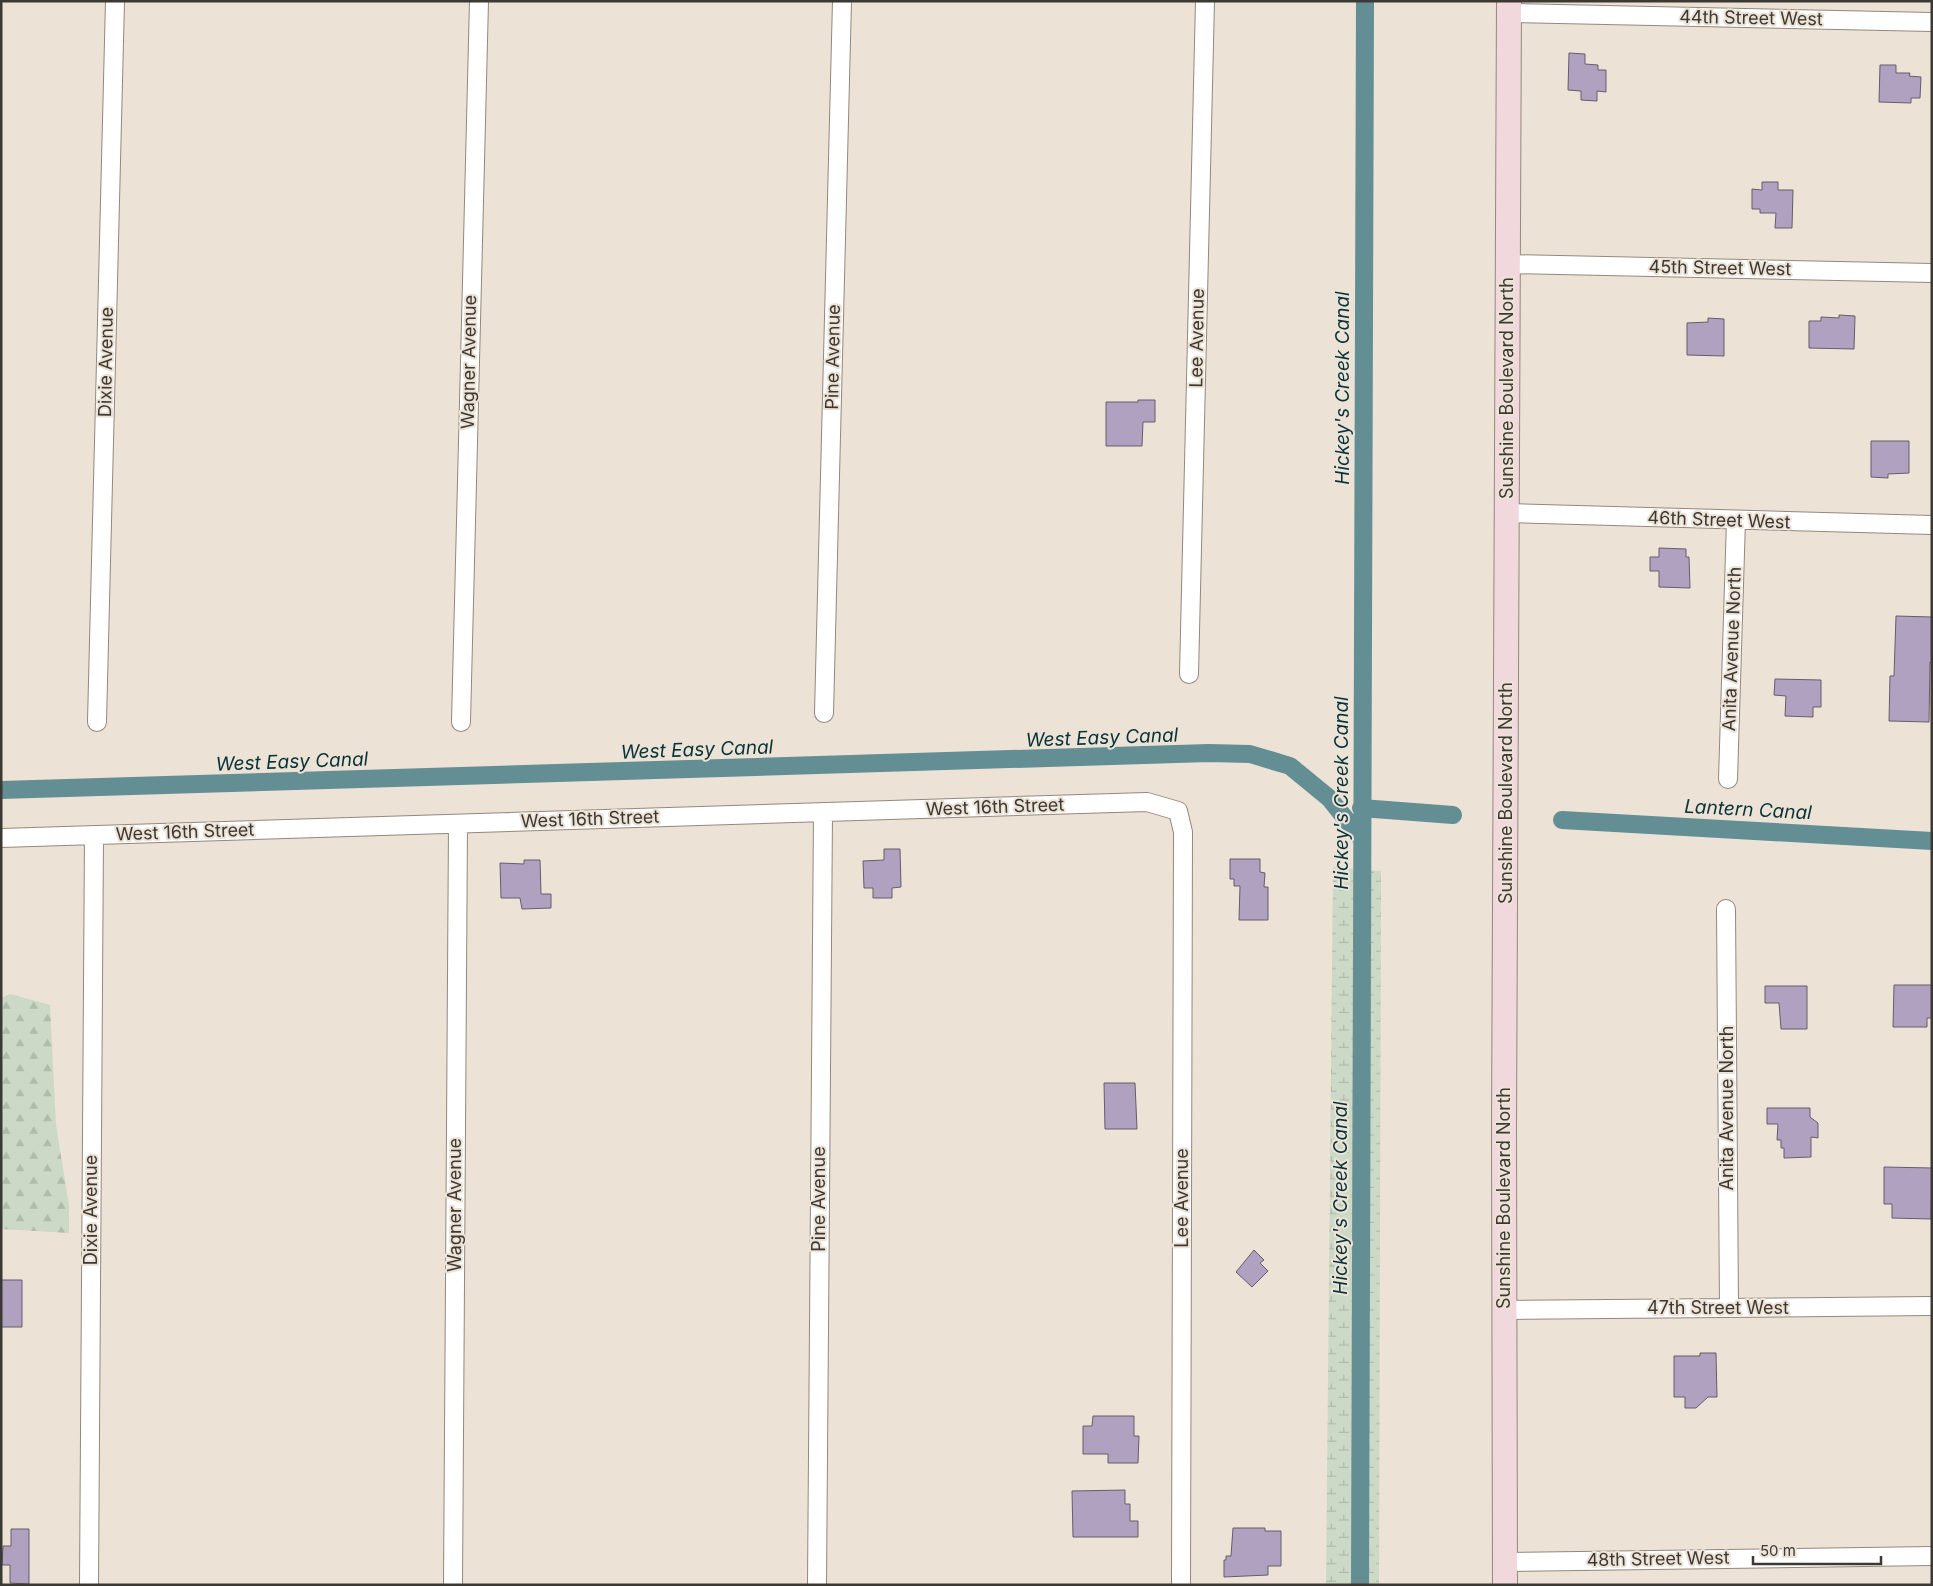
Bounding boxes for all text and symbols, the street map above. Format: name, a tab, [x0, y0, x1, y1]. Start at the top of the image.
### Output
street label: 44th Street West	[1679, 6, 1823, 29]
street label: 45th Street West	[1648, 256, 1792, 279]
street label: Sunshine Boulevard North	[1496, 277, 1517, 499]
street label: Lee Avenue	[1185, 288, 1208, 388]
water label: Hickey's Creek Canal	[1331, 291, 1354, 485]
street label: Wagner Avenue	[457, 295, 480, 429]
street label: Pine Avenue	[821, 304, 844, 410]
street label: Dixie Avenue	[94, 307, 117, 417]
street label: 46th Street West	[1647, 507, 1791, 532]
street label: Anita Avenue North	[1718, 566, 1745, 732]
street label: Sunshine Boulevard North	[1495, 682, 1516, 904]
water label: Hickey's Creek Canal	[1330, 696, 1353, 890]
water label: West Easy Canal	[1025, 723, 1179, 752]
water label: West Easy Canal	[620, 735, 774, 764]
water label: West Easy Canal	[215, 747, 369, 776]
street label: West 16th Street	[925, 794, 1065, 819]
water label: Lantern Canal	[1684, 795, 1813, 824]
street label: West 16th Street	[520, 806, 660, 831]
street label: West 16th Street	[115, 819, 255, 844]
street label: Anita Avenue North	[1716, 1026, 1737, 1190]
street label: Sunshine Boulevard North	[1493, 1087, 1514, 1309]
water label: Hickey's Creek Canal	[1329, 1101, 1352, 1295]
street label: Wagner Avenue	[444, 1138, 465, 1272]
street label: Pine Avenue	[808, 1146, 829, 1252]
street label: Lee Avenue	[1171, 1148, 1192, 1248]
street label: Dixie Avenue	[80, 1155, 101, 1265]
street label: 47th Street West	[1647, 1297, 1789, 1318]
scale bar	[1753, 1534, 1880, 1566]
text: 50 m	[1760, 1541, 1796, 1560]
street label: 48th Street West	[1586, 1547, 1730, 1570]

